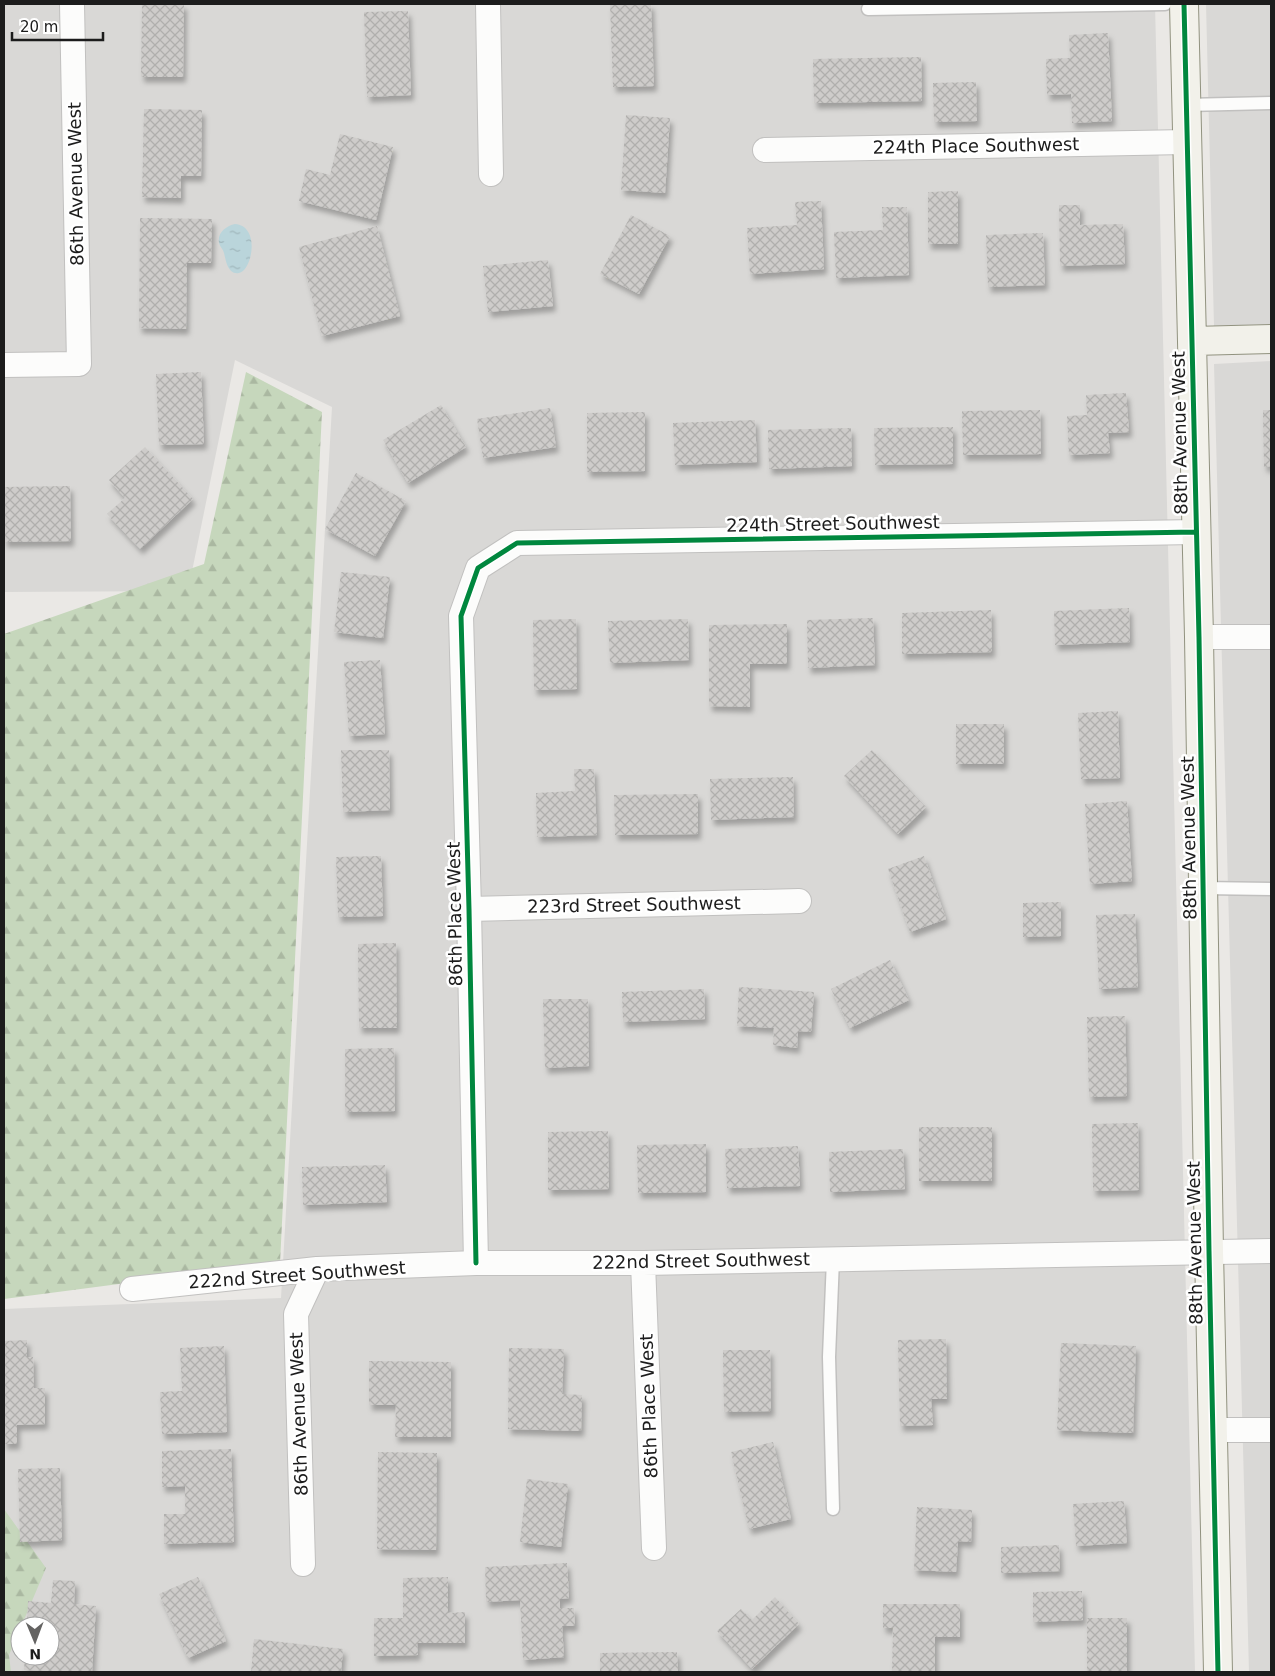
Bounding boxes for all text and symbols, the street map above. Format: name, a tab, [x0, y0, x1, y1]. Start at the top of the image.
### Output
scale bar	[12, 10, 104, 42]
text: 20 m	[20, 18, 58, 36]
street label: 86th Avenue West	[64, 102, 87, 266]
street label: 224th Place Southwest	[872, 133, 1079, 158]
street label: 88th Avenue West	[1168, 351, 1191, 515]
street label: 224th Street Southwest	[726, 511, 940, 536]
street label: 88th Avenue West	[1177, 756, 1200, 920]
street label: 86th Place West	[443, 841, 466, 987]
street label: 223rd Street Southwest	[527, 892, 741, 917]
street label: 88th Avenue West	[1183, 1161, 1206, 1325]
street label: 222nd Street Southwest	[592, 1248, 810, 1273]
street label: 222nd Street Southwest	[188, 1256, 406, 1293]
street label: 86th Avenue West	[285, 1332, 312, 1496]
street label: 86th Place West	[635, 1333, 662, 1479]
north arrow	[10, 1616, 60, 1666]
text: N	[29, 1646, 41, 1662]

